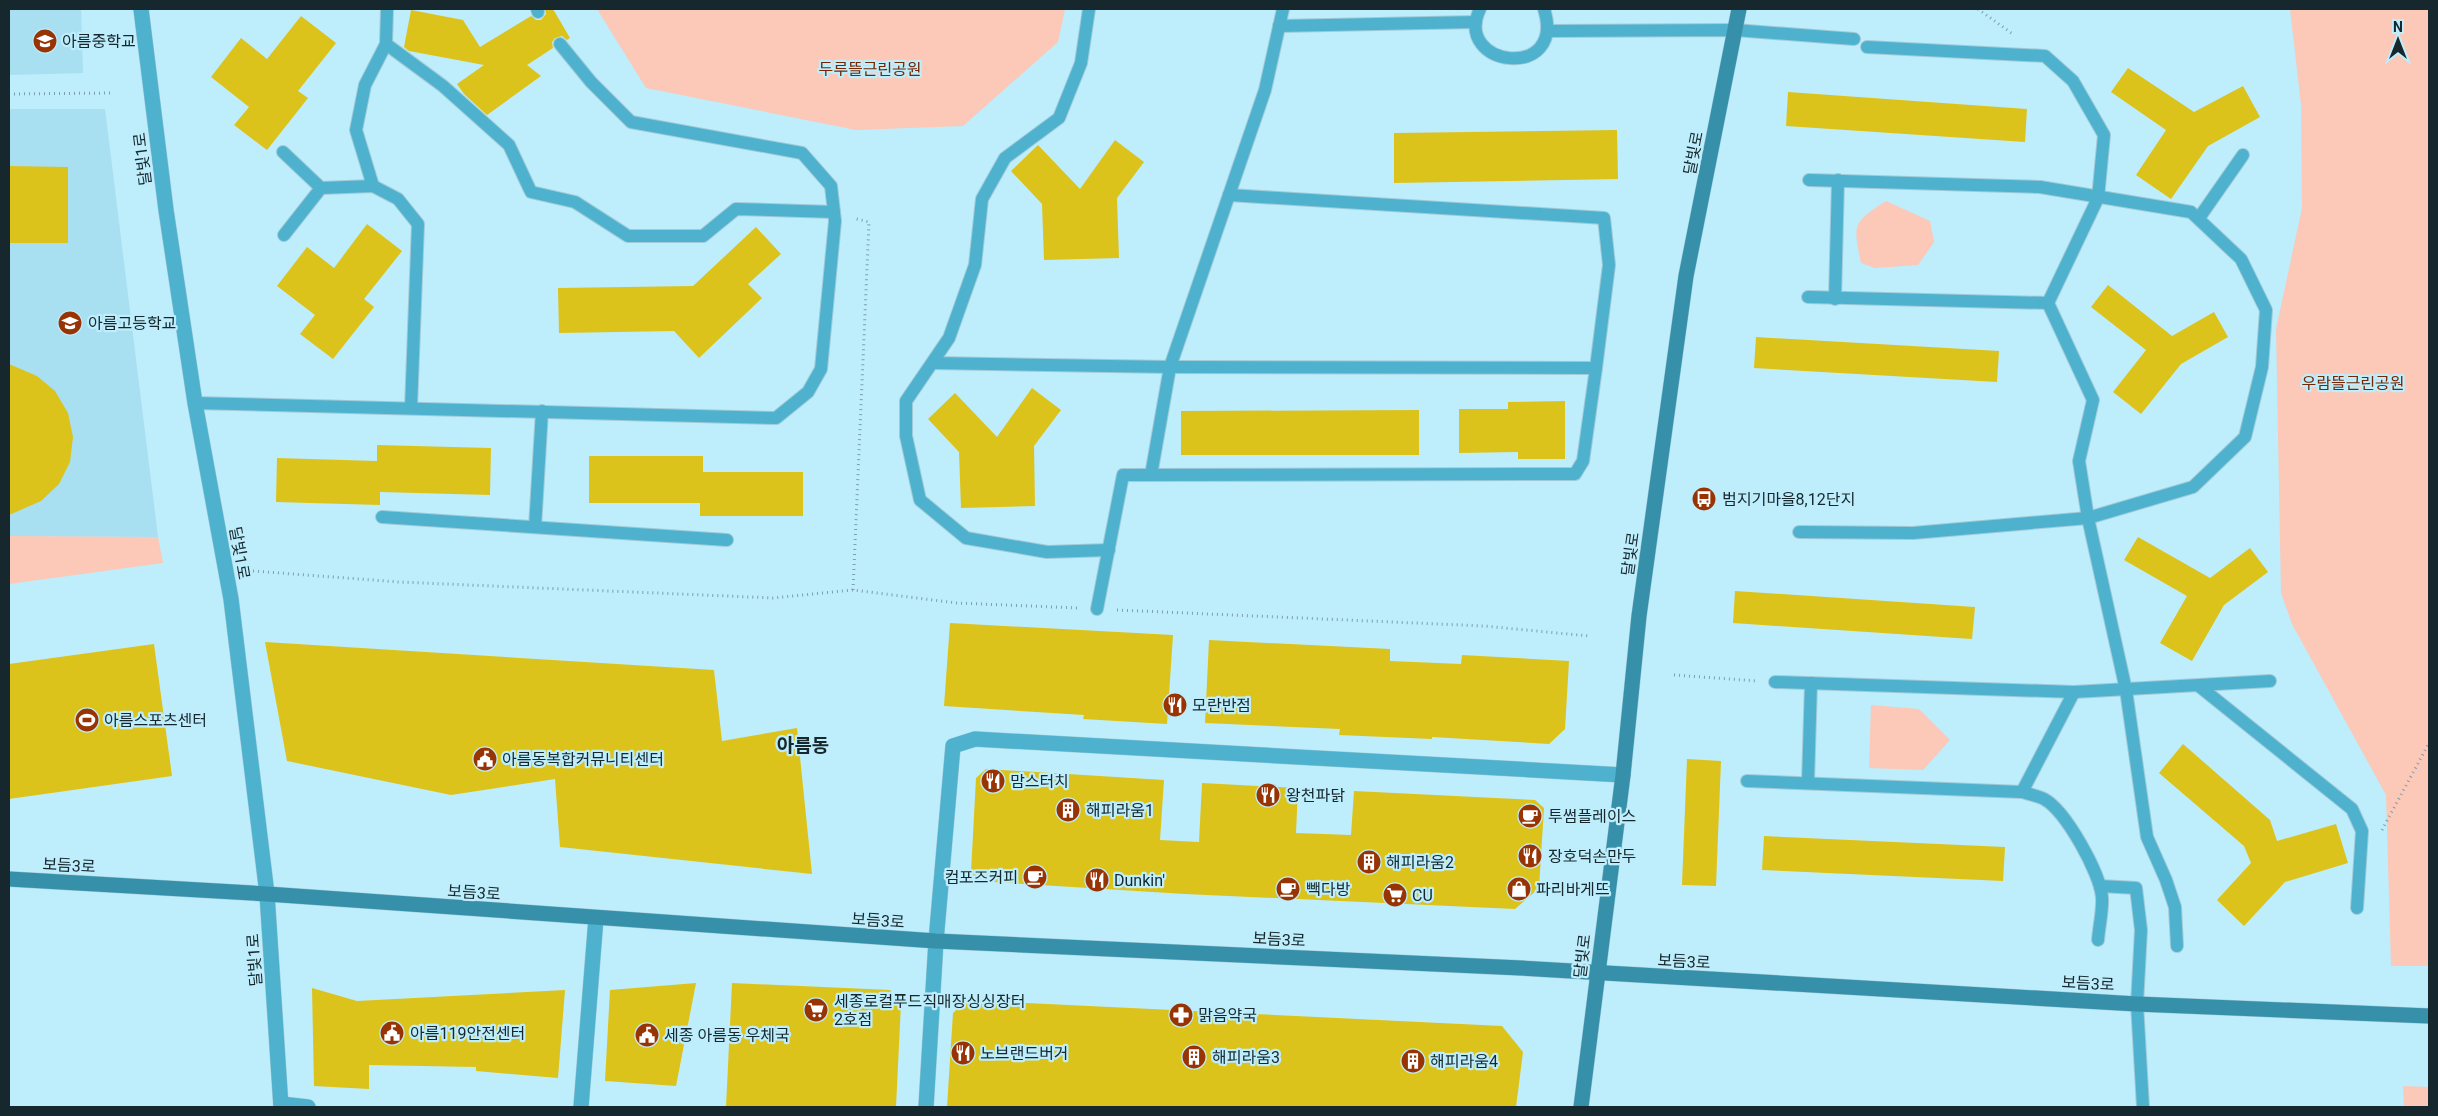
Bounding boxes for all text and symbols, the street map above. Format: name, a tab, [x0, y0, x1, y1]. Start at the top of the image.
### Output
north arrow	[2373, 15, 2423, 65]
text: N	[2393, 19, 2403, 35]
school or university icon: 아름중학교	[32, 28, 58, 54]
place label: 아름중학교	[62, 32, 136, 51]
park label: 두루뜰근린공원	[818, 60, 922, 79]
street label: 달빛로	[1680, 129, 1707, 177]
street label: 달빛1로	[130, 131, 155, 186]
school or university icon: 아름고등학교	[57, 310, 83, 336]
place label: 아름고등학교	[88, 314, 176, 333]
park label: 우람뜰근린공원	[2301, 374, 2405, 393]
bus stop icon: 범지기마을8,12단지	[1691, 486, 1717, 512]
place label: 범지기마을8,12단지	[1722, 490, 1855, 509]
street label: 달빛1로	[226, 525, 254, 581]
street label: 달빛로	[1618, 531, 1643, 577]
restaurant icon: 모란반점	[1162, 692, 1188, 718]
place label: 모란반점	[1192, 696, 1251, 715]
sports icon: 아름스포츠센터	[74, 707, 100, 733]
place label: 아름스포츠센터	[104, 711, 207, 730]
district label: 아름동	[777, 734, 829, 757]
public building icon: 아름동복합커뮤니티센터	[472, 746, 498, 772]
place label: 아름동복합커뮤니티센터	[502, 750, 664, 769]
restaurant icon: 맘스터치	[980, 768, 1006, 794]
place label: 맘스터치	[1010, 772, 1069, 791]
restaurant icon: 왕천파닭	[1255, 782, 1281, 808]
place label: 왕천파닭	[1286, 786, 1345, 805]
building icon: 해피라움1	[1055, 797, 1081, 823]
place label: 해피라움1	[1086, 801, 1154, 820]
cafe icon: 투썸플레이스	[1517, 803, 1543, 829]
place label: 투썸플레이스	[1548, 807, 1636, 826]
restaurant icon: 장호덕손만두	[1517, 843, 1543, 869]
place label: 장호덕손만두	[1548, 847, 1636, 866]
building icon: 해피라움2	[1356, 849, 1382, 875]
place label: 해피라움2	[1386, 853, 1454, 872]
street label: 보듬3로	[42, 855, 96, 876]
cafe icon: 컴포즈커피	[1022, 864, 1048, 890]
restaurant icon: Dunkin'	[1084, 867, 1110, 893]
place label: 컴포즈커피	[944, 868, 1018, 887]
place label: Dunkin'	[1114, 871, 1165, 890]
cafe icon: 빽다방	[1275, 876, 1301, 902]
shop icon: 파리바게뜨	[1506, 876, 1532, 902]
place label: 빽다방	[1306, 880, 1350, 899]
place label: 파리바게뜨	[1536, 880, 1610, 899]
street label: 보듬3로	[447, 881, 501, 904]
supermarket icon: CU	[1382, 882, 1408, 908]
place label: CU	[1412, 886, 1433, 905]
street label: 보듬3로	[851, 909, 905, 932]
street label: 보듬3로	[1252, 929, 1306, 950]
street label: 달빛1로	[243, 933, 266, 987]
street label: 달빛로	[1570, 933, 1595, 979]
street label: 보듬3로	[1657, 951, 1711, 972]
street label: 보듬3로	[2061, 973, 2115, 994]
place label: 세종로컬푸드직매장싱싱장터 2호점	[834, 992, 1025, 1029]
supermarket icon: 세종로컬푸드직매장싱싱장터 2호점	[803, 997, 829, 1023]
pharmacy icon: 맑음약국	[1168, 1002, 1194, 1028]
place label: 맑음약국	[1198, 1006, 1257, 1025]
public building icon: 아름119안전센터	[379, 1020, 405, 1046]
public building icon: 세종 아름동 우체국	[634, 1022, 660, 1048]
place label: 아름119안전센터	[410, 1024, 525, 1043]
place label: 세종 아름동 우체국	[664, 1026, 790, 1045]
restaurant icon: 노브랜드버거	[950, 1040, 976, 1066]
place label: 노브랜드버거	[980, 1044, 1068, 1063]
building icon: 해피라움3	[1181, 1044, 1207, 1070]
place label: 해피라움3	[1212, 1048, 1280, 1067]
building icon: 해피라움4	[1400, 1048, 1426, 1074]
place label: 해피라움4	[1430, 1052, 1498, 1071]

